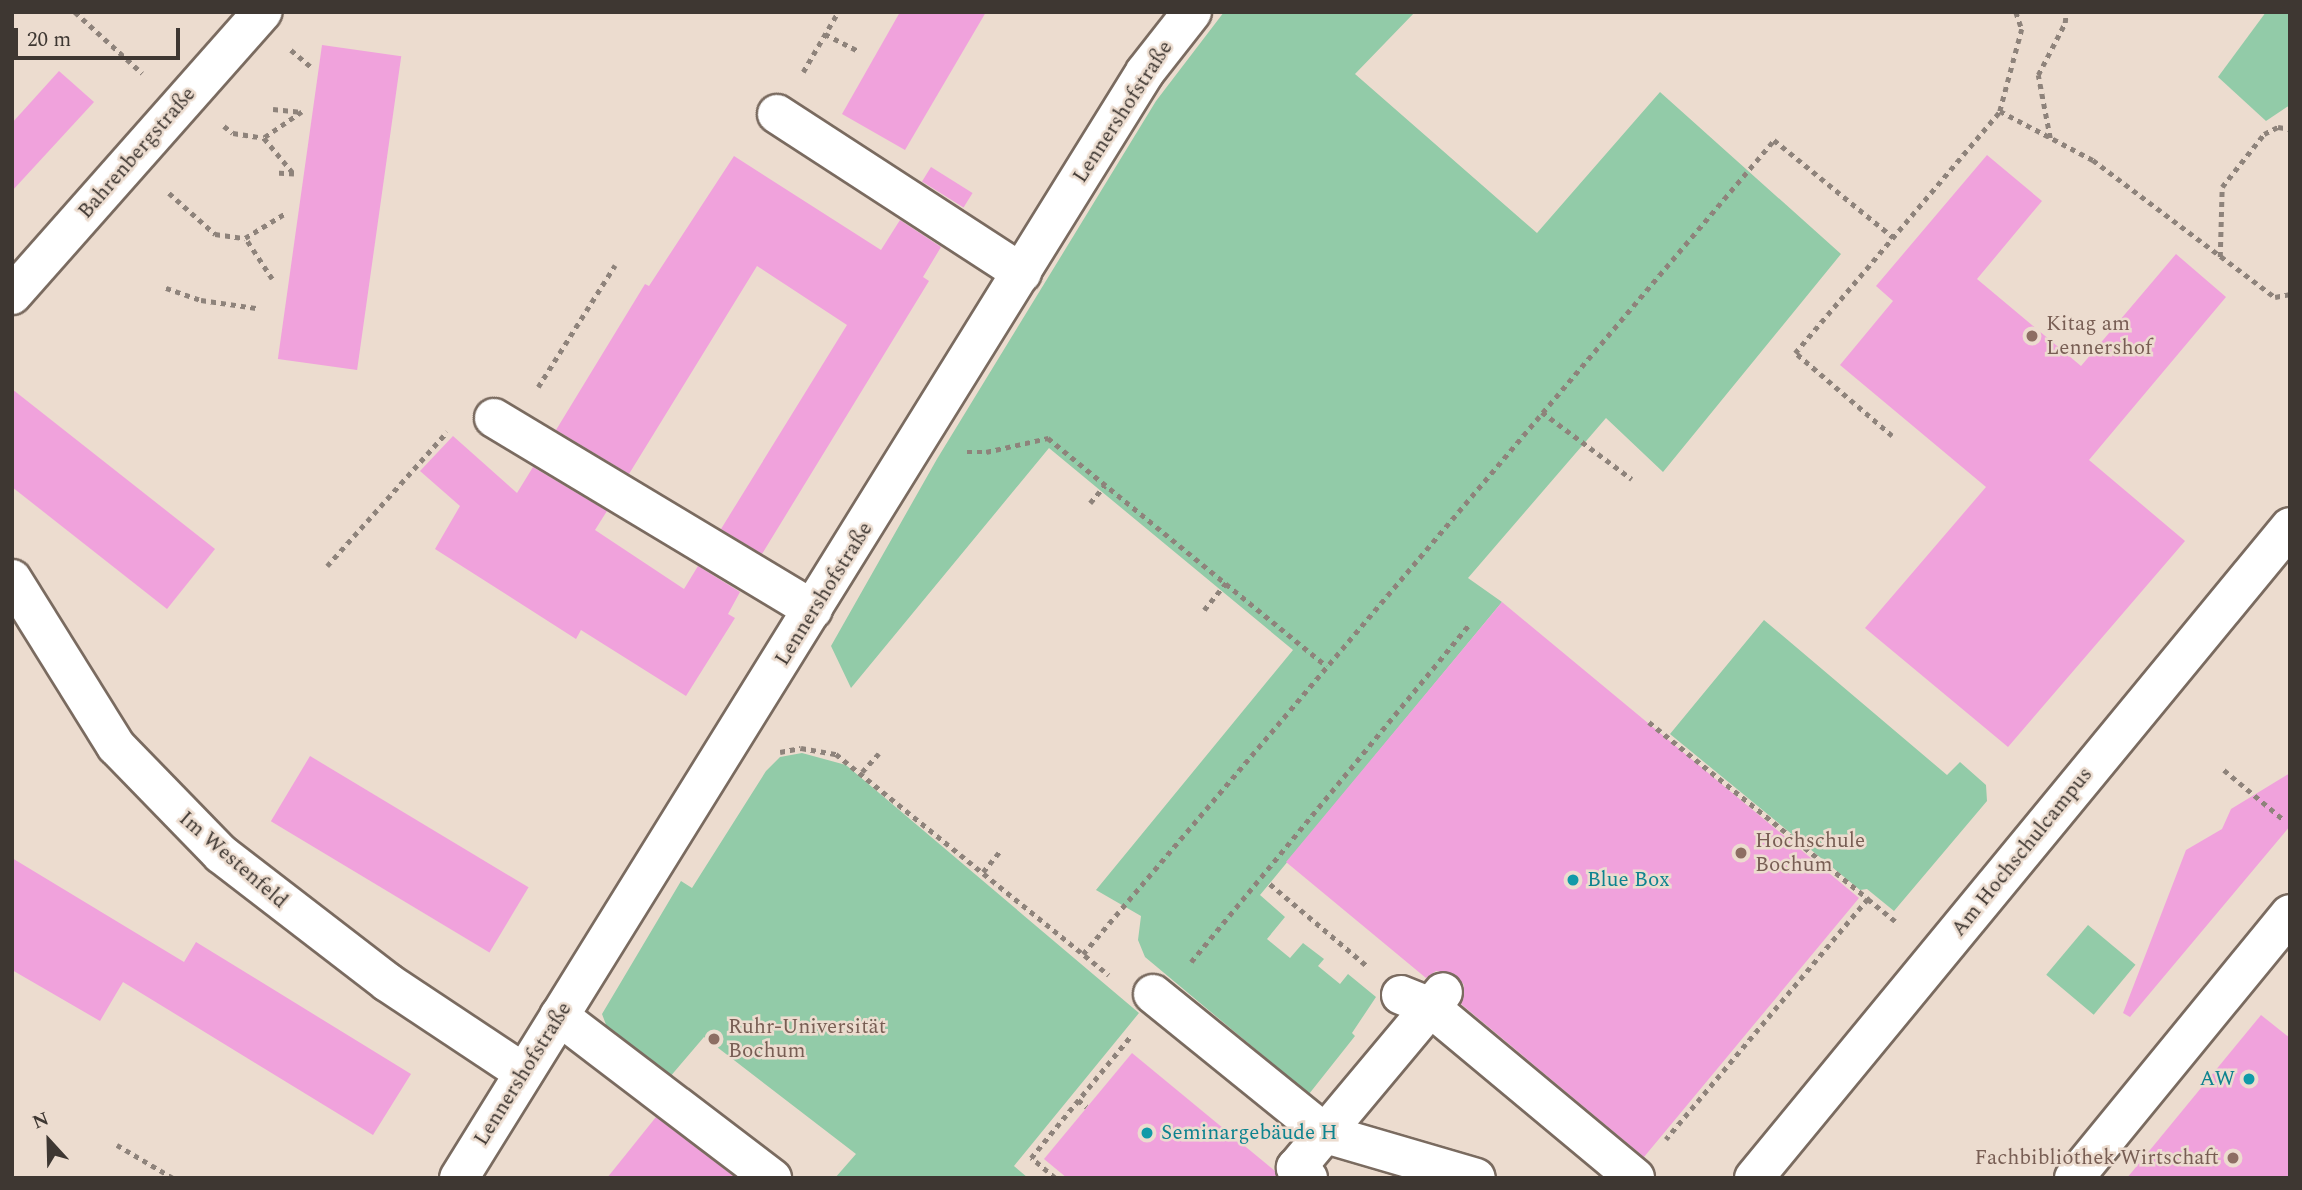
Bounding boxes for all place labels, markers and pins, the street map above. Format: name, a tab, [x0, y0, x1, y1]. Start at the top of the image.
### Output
place label: Kitag am Lennershof	[2046, 311, 2152, 361]
marker: Kitag am Lennershof	[2024, 328, 2040, 344]
place label: Hochschule Bochum	[1755, 828, 1865, 878]
marker: Hochschule Bochum	[1733, 845, 1749, 861]
place label: Blue Box	[1587, 867, 1670, 893]
marker: Blue Box	[1565, 872, 1581, 888]
place label: Ruhr-Universität Bochum	[728, 1014, 886, 1064]
marker: Ruhr-Universität Bochum	[706, 1031, 722, 1047]
place label: AW	[2199, 1066, 2235, 1092]
marker: AW	[2241, 1071, 2257, 1087]
place label: Seminargebäude H	[1161, 1120, 1337, 1146]
marker: Seminargebäude H	[1139, 1125, 1155, 1141]
place label: Fachbibliothek Wirtschaft	[1975, 1145, 2219, 1171]
marker: Fachbibliothek Wirtschaft	[2225, 1150, 2241, 1166]

